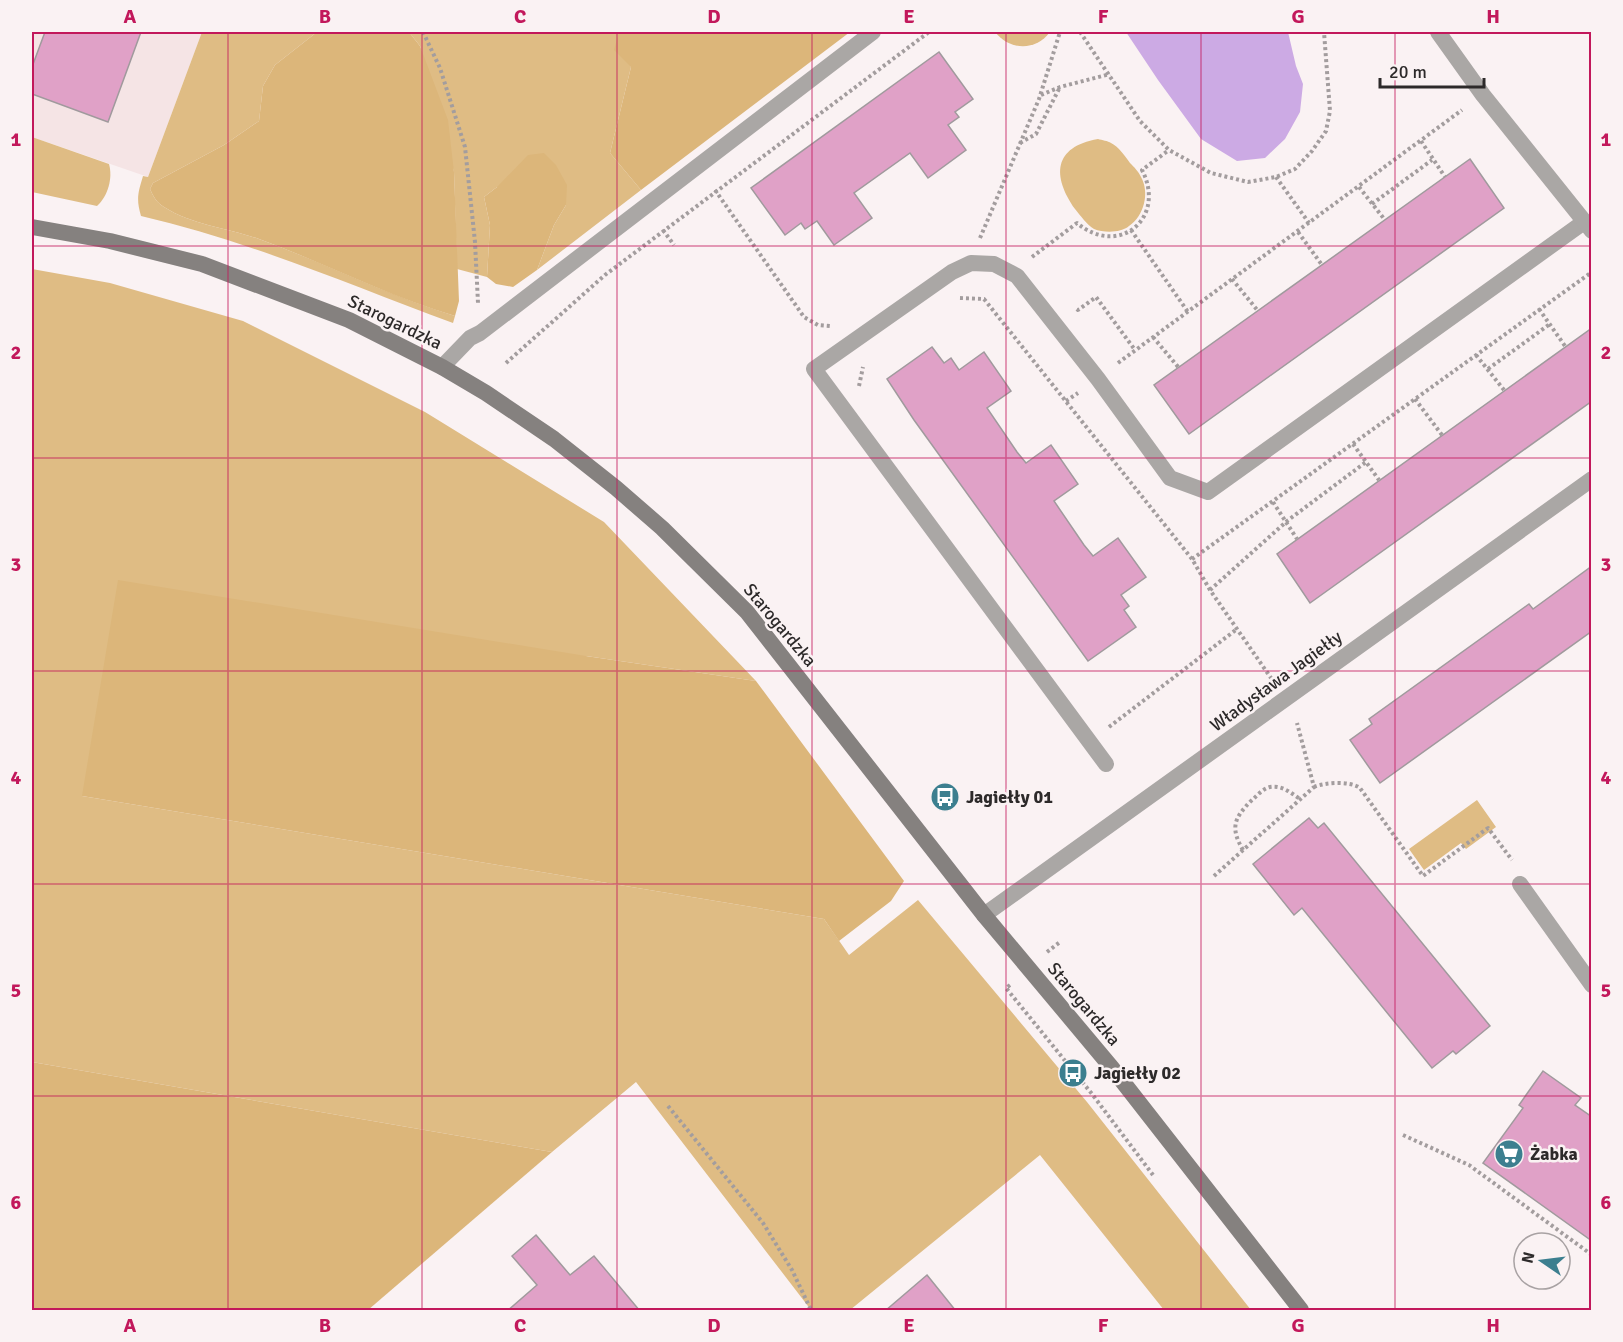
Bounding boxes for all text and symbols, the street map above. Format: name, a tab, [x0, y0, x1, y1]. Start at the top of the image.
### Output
text: A	[124, 4, 137, 29]
text: B	[319, 4, 331, 29]
text: C	[514, 4, 526, 29]
text: D	[707, 4, 721, 29]
text: E	[903, 4, 915, 29]
text: F	[1098, 4, 1109, 29]
text: G	[1291, 4, 1305, 29]
text: H	[1486, 4, 1500, 29]
scale bar	[1380, 51, 1484, 89]
text: 20 m	[1389, 61, 1427, 83]
text: 1	[11, 127, 22, 152]
text: 1	[1601, 127, 1612, 152]
street label: Starogardzka	[344, 290, 446, 354]
text: 2	[11, 340, 21, 365]
text: 2	[1601, 340, 1611, 365]
text: 3	[11, 552, 21, 577]
text: 3	[1601, 552, 1611, 577]
street label: Starogardzka	[739, 579, 821, 671]
street label: Władysława Jagiełły	[1206, 625, 1347, 736]
text: 4	[11, 765, 22, 790]
text: 4	[1601, 765, 1612, 790]
bus stop icon: Jagiełły 01	[929, 781, 961, 813]
place label: Jagiełły 01	[966, 786, 1053, 808]
street label: Starogardzka	[1043, 958, 1125, 1050]
text: 5	[11, 978, 21, 1003]
text: 5	[1601, 978, 1611, 1003]
bus stop icon: Jagiełły 02	[1057, 1057, 1089, 1089]
place label: Jagiełły 02	[1094, 1062, 1181, 1084]
supermarket icon: Żabka	[1493, 1138, 1525, 1170]
place label: Żabka	[1530, 1143, 1578, 1165]
text: 6	[11, 1190, 22, 1215]
text: 6	[1601, 1190, 1612, 1215]
north arrow	[1512, 1231, 1572, 1291]
text: N	[1517, 1250, 1539, 1265]
text: A	[124, 1313, 137, 1338]
text: B	[319, 1313, 331, 1338]
text: C	[514, 1313, 526, 1338]
text: D	[707, 1313, 721, 1338]
text: E	[903, 1313, 915, 1338]
text: F	[1098, 1313, 1109, 1338]
text: G	[1291, 1313, 1305, 1338]
text: H	[1486, 1313, 1500, 1338]

